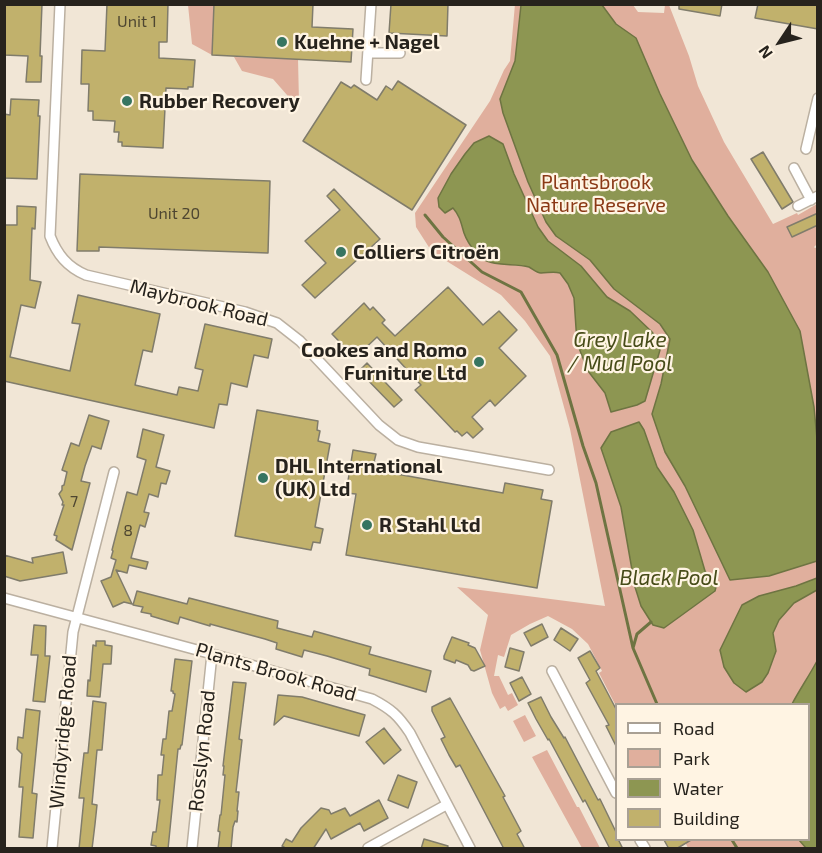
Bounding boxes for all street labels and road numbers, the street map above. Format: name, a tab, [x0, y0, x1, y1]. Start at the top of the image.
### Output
street label: Maybrook Road	[127, 274, 271, 332]
street label: Plants Brook Road	[193, 638, 359, 706]
street label: Windyridge Road	[44, 654, 82, 810]
street label: Rosslyn Road	[184, 689, 220, 813]

